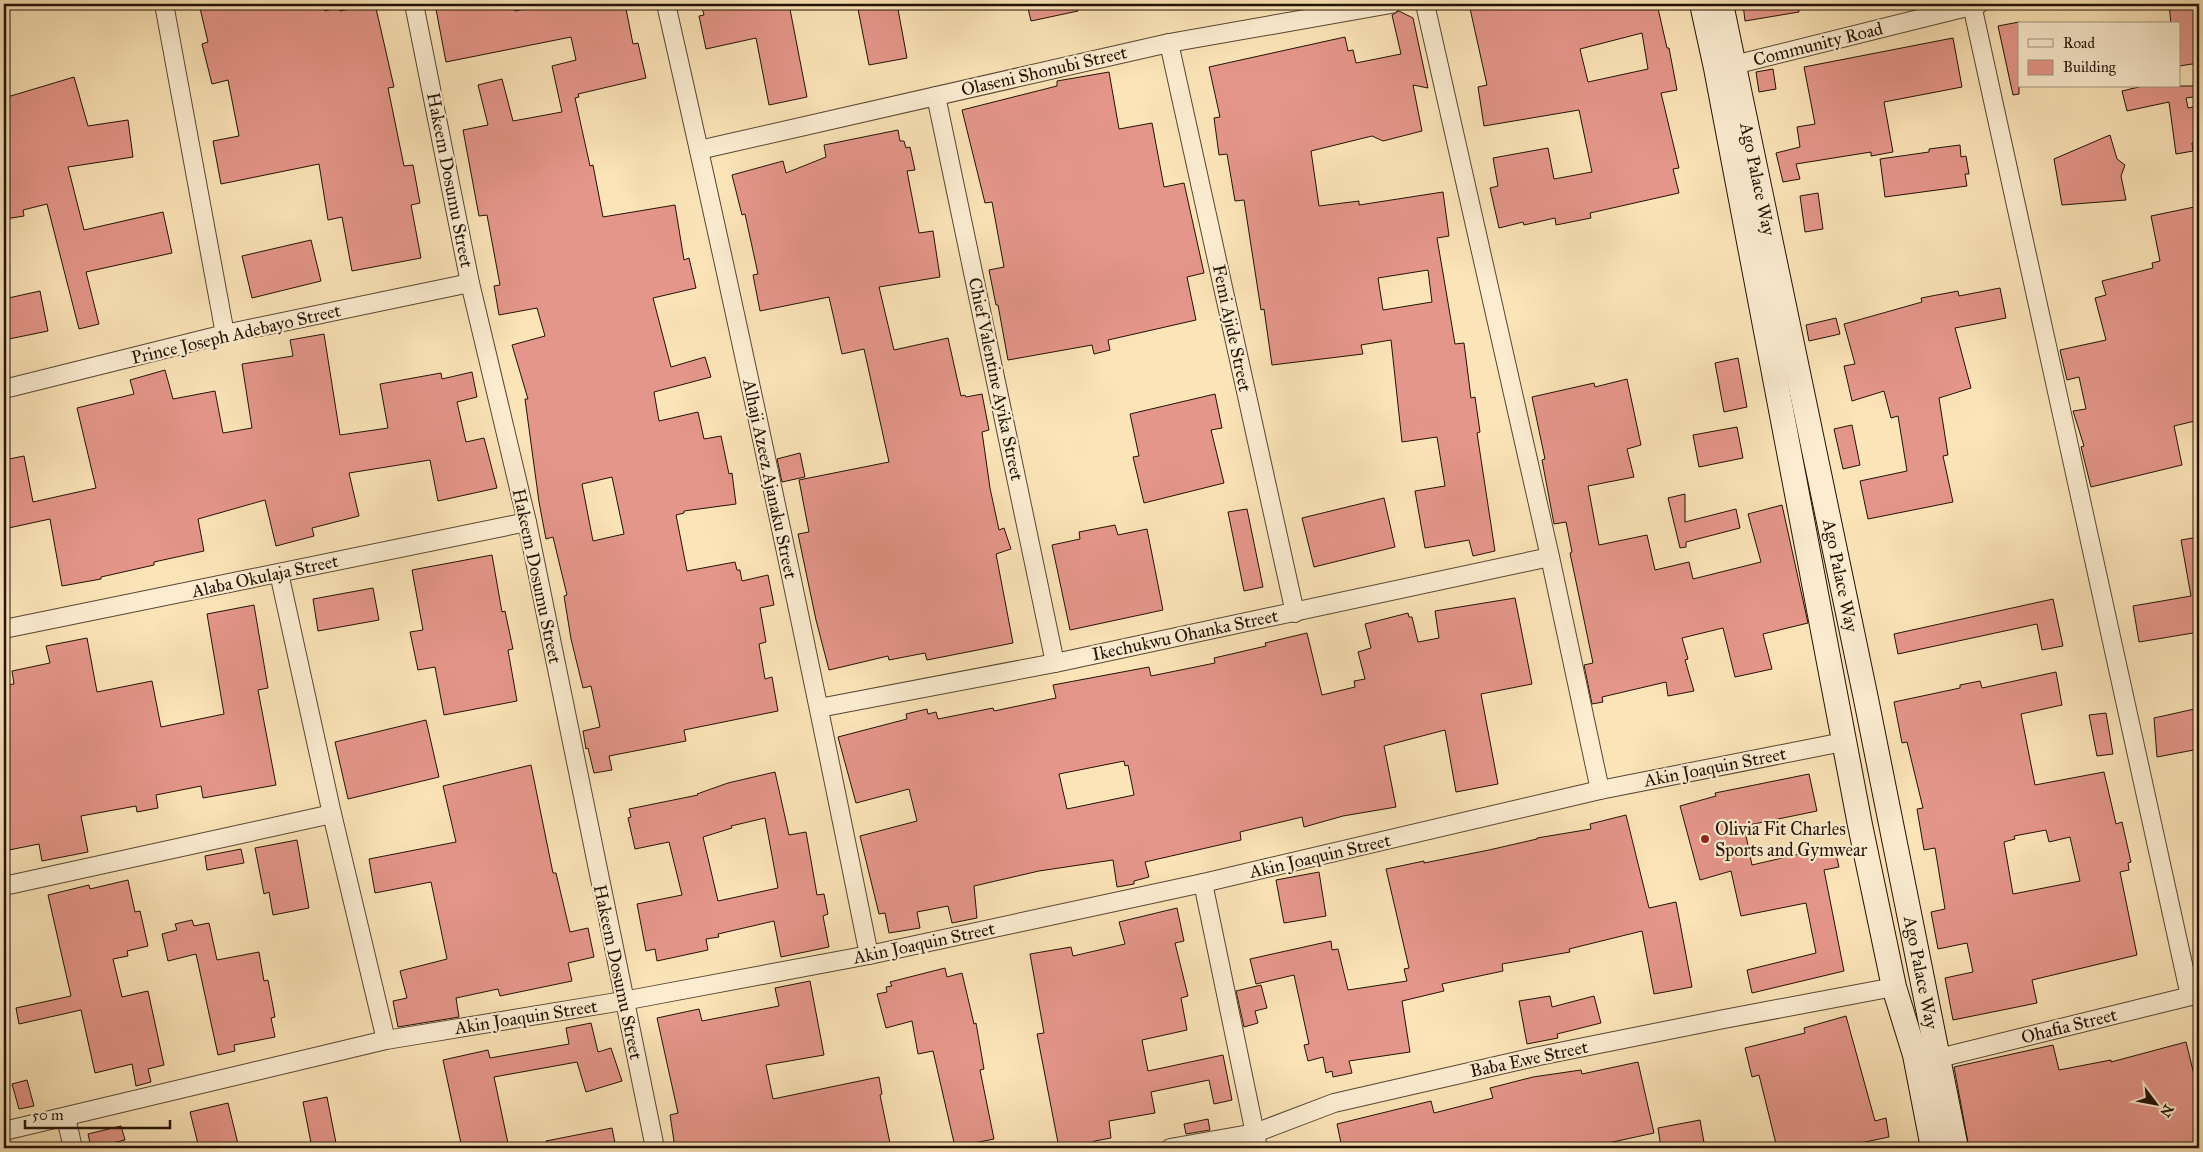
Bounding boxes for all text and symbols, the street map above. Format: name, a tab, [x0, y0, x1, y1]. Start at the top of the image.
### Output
street label: Community Road	[1751, 17, 1885, 71]
legend	[2018, 22, 2180, 88]
text: Road	[2063, 34, 2095, 52]
street label: Olaseni Shonubi Street	[959, 41, 1130, 101]
text: Building	[2063, 58, 2117, 76]
street label: Hakeem Dosumu Street	[422, 90, 478, 270]
street label: Ago Palace Way	[1735, 120, 1780, 238]
street label: Femi Ajide Street	[1208, 262, 1256, 394]
street label: Chief Valentine Ayika Street	[964, 275, 1028, 483]
street label: Prince Joseph Adebayo Street	[129, 299, 344, 370]
street label: Alhaji Azeez Ajanaku Street	[738, 376, 802, 581]
street label: Hakeem Dosumu Street	[508, 487, 566, 666]
street label: Ago Palace Way	[1818, 516, 1863, 635]
street label: Alaba Okulaja Street	[189, 550, 341, 603]
street label: Ikechukwu Ohanka Street	[1090, 604, 1281, 665]
street label: Akin Joaquin Street	[1641, 742, 1789, 793]
place label: Olivia Fit Charles Sports and Gymwear	[1715, 818, 1868, 861]
street label: Akin Joaquin Street	[1246, 829, 1394, 884]
marker: Olivia Fit Charles Sports and Gymwear	[1699, 833, 1711, 845]
street label: Hakeem Dosumu Street	[589, 883, 647, 1062]
street label: Ago Palace Way	[1899, 913, 1943, 1032]
street label: Akin Joaquin Street	[850, 917, 998, 970]
street label: Akin Joaquin Street	[452, 995, 600, 1040]
street label: Ohafia Street	[2019, 1003, 2120, 1049]
street label: Baba Ewe Street	[1468, 1036, 1591, 1082]
north arrow	[2130, 1080, 2180, 1130]
scale bar	[25, 1097, 170, 1129]
text: N	[2156, 1101, 2177, 1120]
text: 50 m	[32, 1106, 64, 1124]

